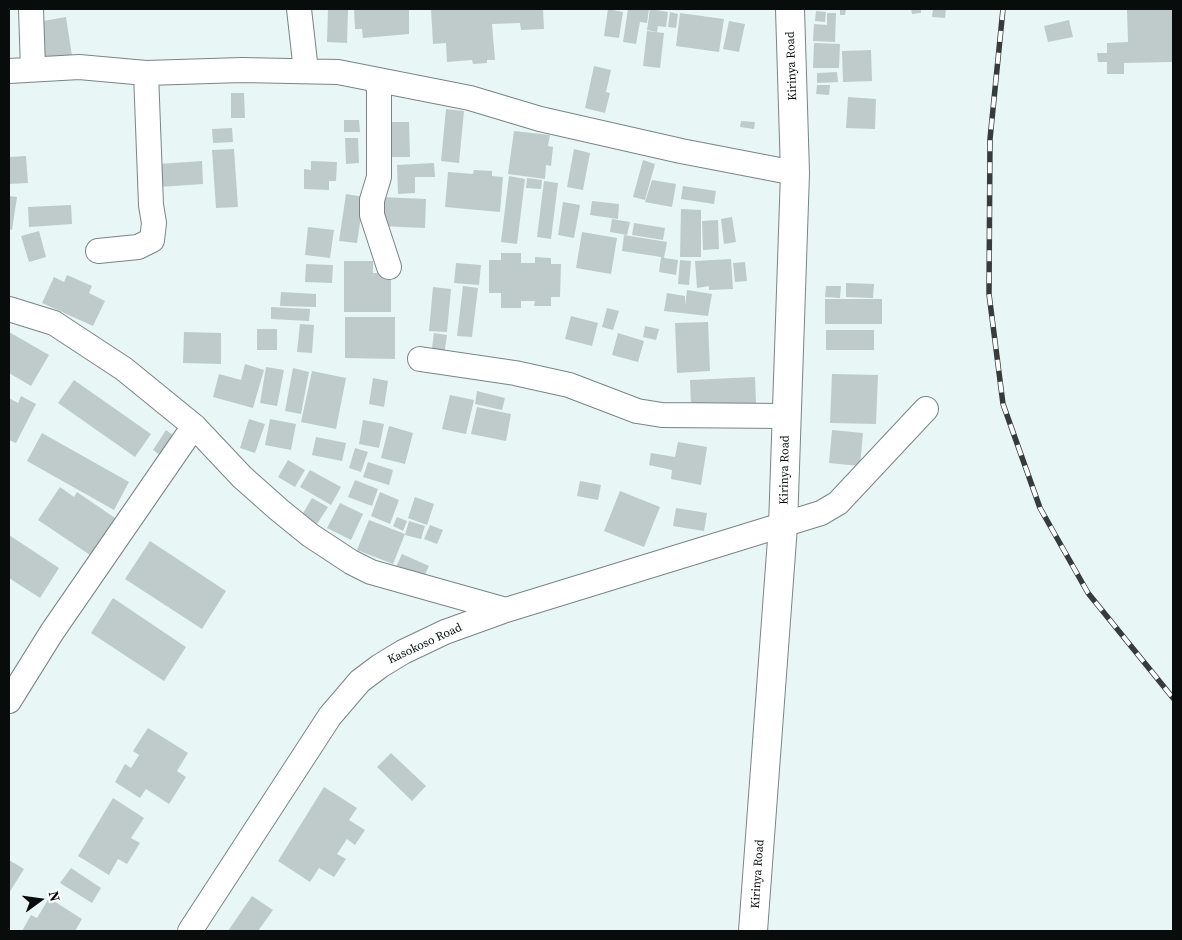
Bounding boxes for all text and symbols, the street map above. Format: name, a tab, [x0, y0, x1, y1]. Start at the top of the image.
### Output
street label: Kirinya Road	[784, 31, 800, 101]
street label: Kirinya Road	[777, 435, 793, 505]
street label: Kasokoso Road	[386, 620, 464, 668]
street label: Kirinya Road	[748, 839, 768, 909]
north arrow	[15, 875, 65, 925]
text: N	[44, 889, 65, 904]

